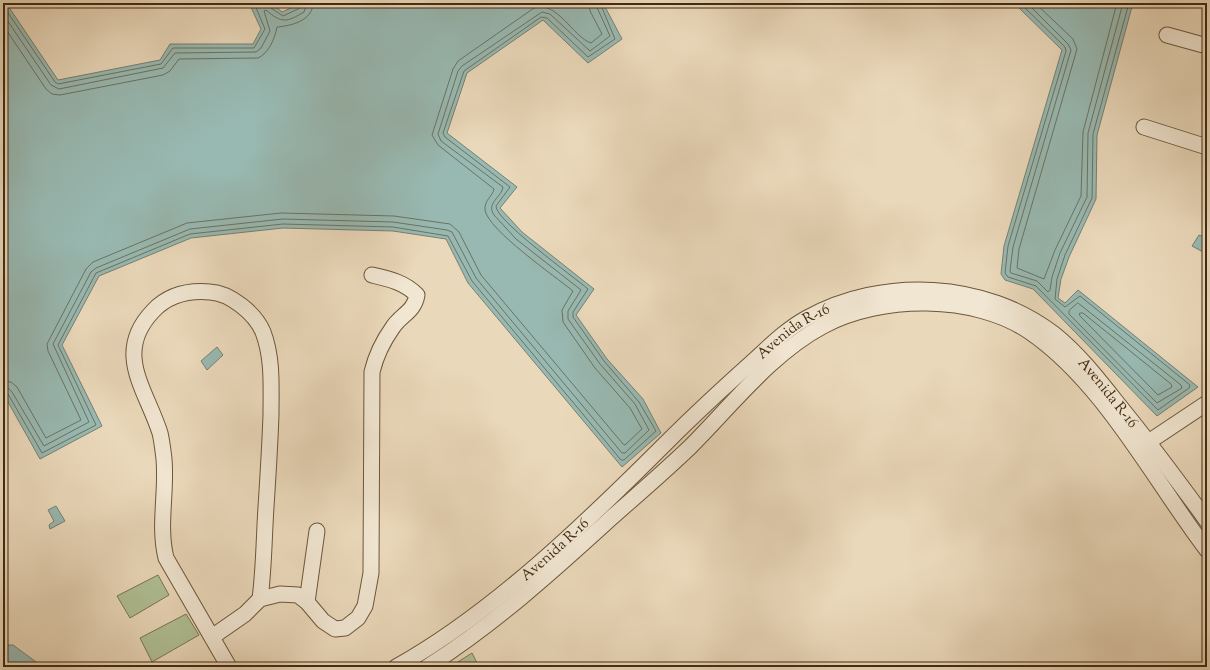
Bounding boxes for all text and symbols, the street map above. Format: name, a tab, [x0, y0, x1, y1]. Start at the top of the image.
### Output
street label: Avenida R-16	[753, 299, 833, 365]
street label: Avenida R-16	[1072, 354, 1142, 433]
street label: Avenida R-16	[517, 514, 595, 587]

